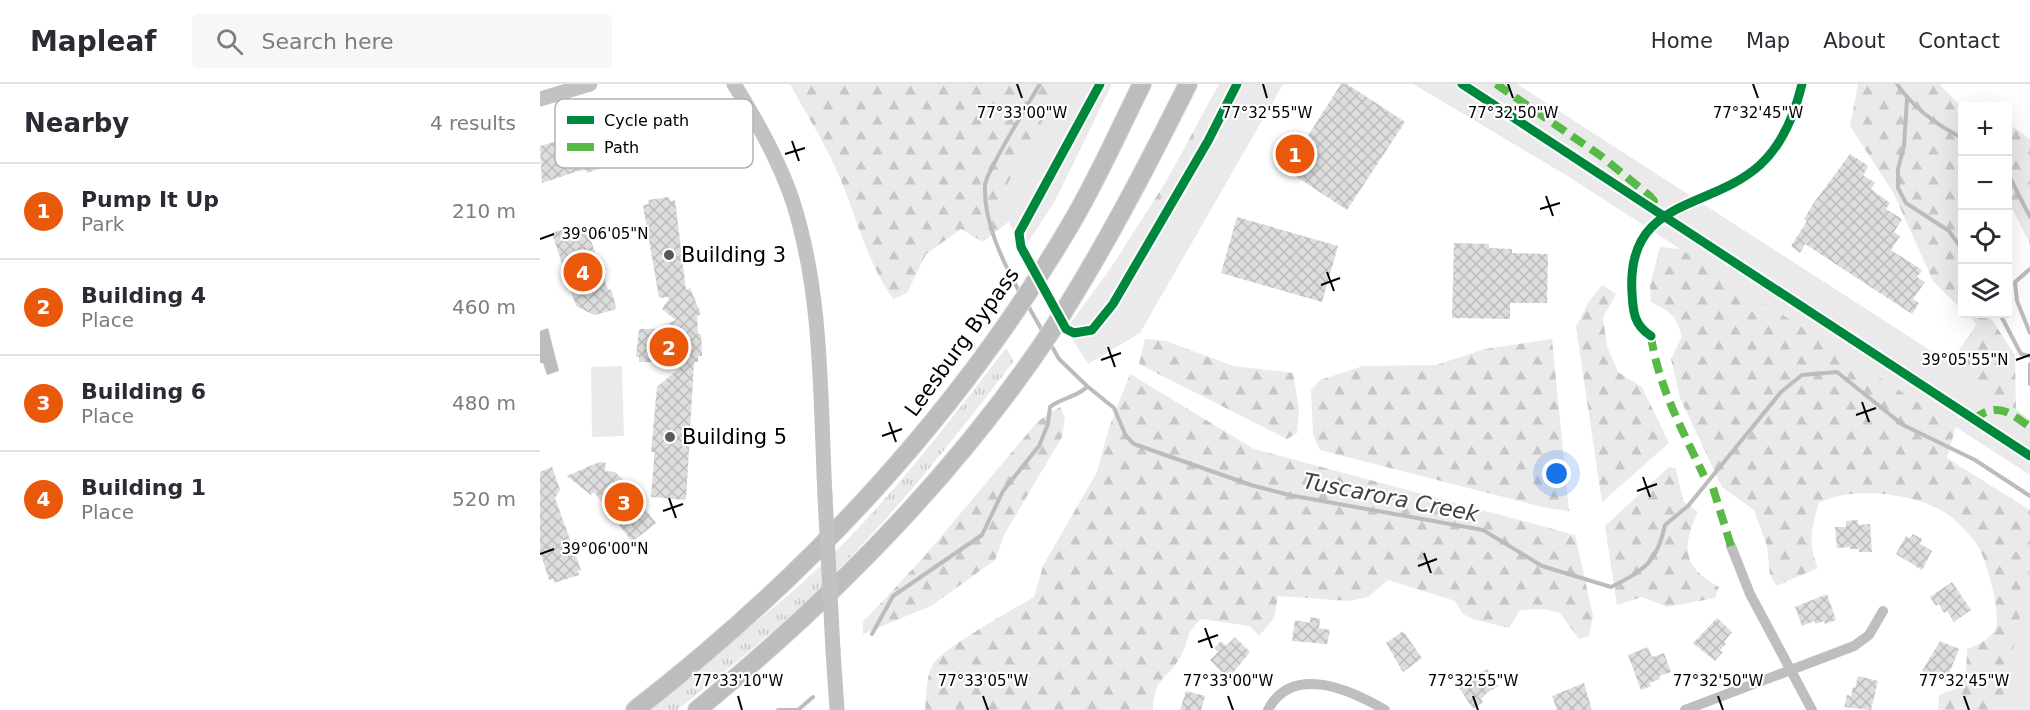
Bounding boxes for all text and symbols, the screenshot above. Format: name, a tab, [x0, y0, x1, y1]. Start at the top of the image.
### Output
search box	[192, 14, 612, 68]
text: Mapleaf	[30, 25, 156, 58]
icon: search	[213, 25, 246, 58]
text: Search here	[261, 29, 394, 54]
text: Home	[1651, 29, 1713, 53]
text: Map	[1746, 29, 1790, 53]
text: About	[1823, 29, 1885, 53]
text: Contact	[1918, 29, 2000, 53]
legend	[555, 99, 753, 168]
map controls	[1958, 102, 2012, 318]
button: +	[1958, 102, 2012, 156]
text: 77°33'00"W	[977, 104, 1067, 122]
text: 77°32'55"W	[1222, 104, 1312, 122]
text: 77°32'50"W	[1468, 104, 1558, 122]
text: 77°32'45"W	[1713, 104, 1803, 122]
text: Nearby	[24, 108, 129, 138]
text: 4 results	[430, 111, 516, 135]
text: Cycle path	[604, 111, 689, 130]
pin: 1	[1276, 132, 1314, 176]
text: Path	[604, 138, 639, 157]
button: −	[1958, 156, 2012, 210]
text: Pump It Up	[81, 187, 219, 212]
text: 1	[37, 199, 50, 223]
text: 210 m	[452, 199, 516, 223]
button: locate	[1958, 210, 2012, 264]
text: Park	[81, 212, 124, 236]
text: 39°06'05"N	[561, 225, 649, 243]
place label: Building 3	[681, 243, 786, 267]
marker: Building 3	[662, 248, 676, 262]
pin: 4	[564, 250, 603, 294]
street label: Leesburg Bypass	[900, 263, 1024, 421]
button: layers	[1958, 264, 2012, 318]
text: Building 4	[81, 283, 206, 308]
text: 2	[37, 295, 50, 319]
text: 460 m	[452, 295, 516, 319]
text: Place	[81, 308, 134, 332]
pin: 2	[650, 324, 688, 370]
text: 39°05'55"N	[1921, 351, 2009, 369]
text: Building 6	[81, 379, 206, 404]
text: 3	[37, 391, 50, 415]
text: 480 m	[452, 391, 516, 415]
text: Place	[81, 404, 134, 428]
place label: Building 5	[682, 425, 787, 449]
marker: Building 5	[663, 430, 677, 444]
your location	[1542, 459, 1571, 488]
water label: Tuscarora Creek	[1301, 468, 1482, 527]
text: Building 1	[81, 475, 206, 500]
pin: 3	[604, 480, 644, 524]
text: 4	[37, 487, 50, 511]
text: 520 m	[452, 487, 516, 511]
text: Place	[81, 500, 134, 524]
text: 39°06'00"N	[561, 540, 649, 558]
text: 77°33'10"W	[693, 672, 783, 690]
text: 77°33'05"W	[938, 672, 1028, 690]
text: 77°33'00"W	[1183, 672, 1273, 690]
text: 77°32'55"W	[1428, 672, 1518, 690]
text: 77°32'50"W	[1673, 672, 1763, 690]
text: 77°32'45"W	[1919, 672, 2009, 690]

